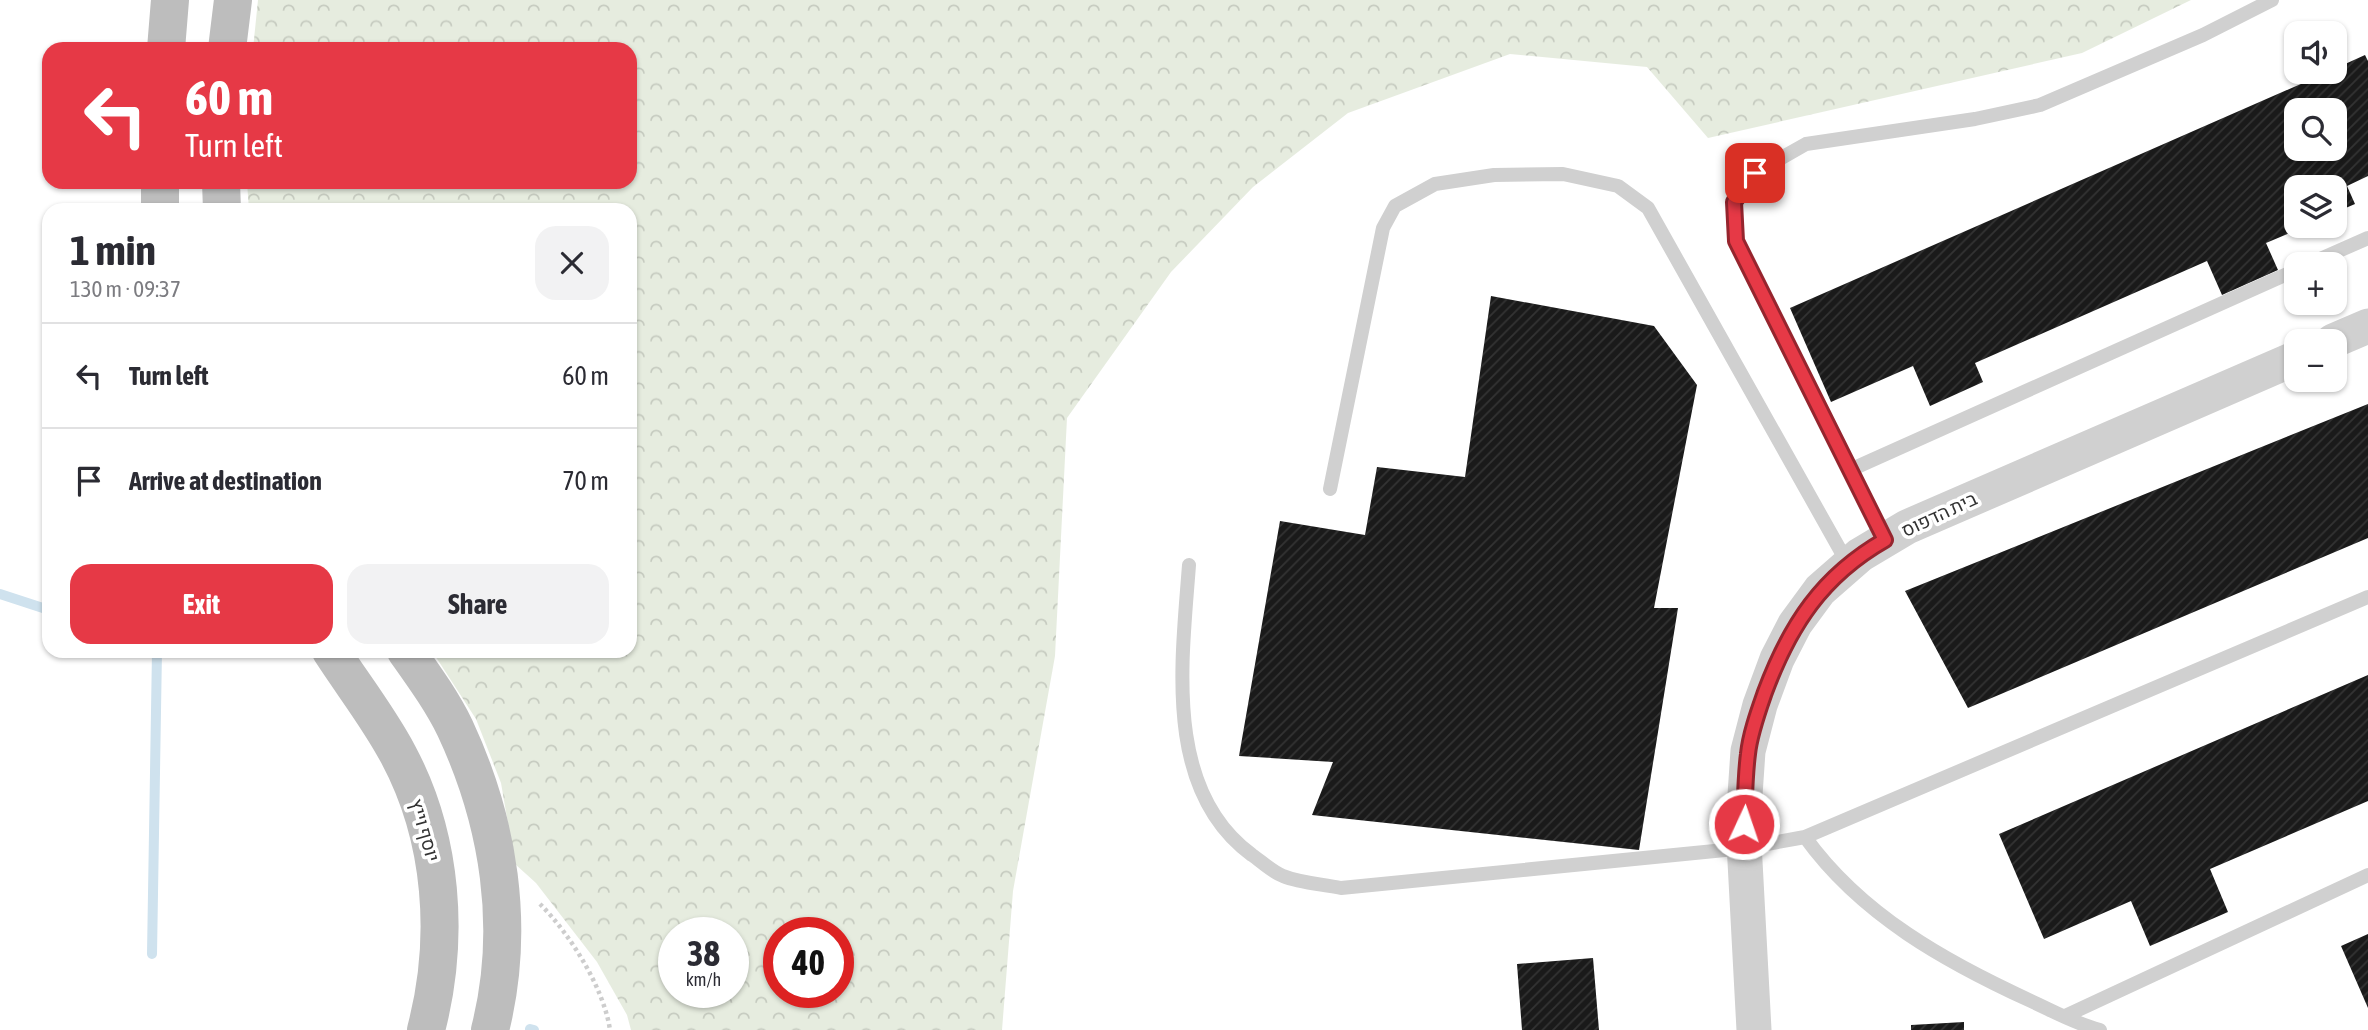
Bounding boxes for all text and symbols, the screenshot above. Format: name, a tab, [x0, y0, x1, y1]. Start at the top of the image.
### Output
map controls	[2284, 21, 2347, 392]
button: sound	[2284, 21, 2347, 84]
text: 60 m	[185, 69, 273, 125]
icon: left	[70, 70, 161, 161]
button: search	[2284, 98, 2347, 161]
text: Turn left	[185, 127, 283, 164]
pin	[1725, 143, 1785, 203]
icon: arrive	[1736, 154, 1774, 192]
button: layers	[2284, 175, 2347, 238]
text: 1 min	[70, 226, 156, 274]
button: close	[535, 226, 609, 300]
button: +	[2284, 252, 2347, 315]
text: 130 m · 09:37	[70, 276, 181, 302]
button: −	[2284, 329, 2347, 392]
icon: left	[70, 357, 108, 395]
text: Turn left	[129, 361, 209, 391]
text: 60 m	[562, 361, 609, 391]
icon: arrive	[70, 462, 108, 500]
text: Arrive at destination	[129, 466, 322, 496]
text: 70 m	[562, 466, 609, 496]
street label: בית הדפוס	[1898, 487, 1980, 541]
button: Exit	[70, 564, 333, 644]
button: Share	[347, 564, 609, 644]
position arrow	[1707, 787, 1781, 861]
street label: יוסף וייץ	[406, 796, 444, 864]
speed limit sign: 40	[763, 917, 854, 1008]
text: 38	[687, 933, 720, 973]
text: km/h	[686, 969, 721, 990]

